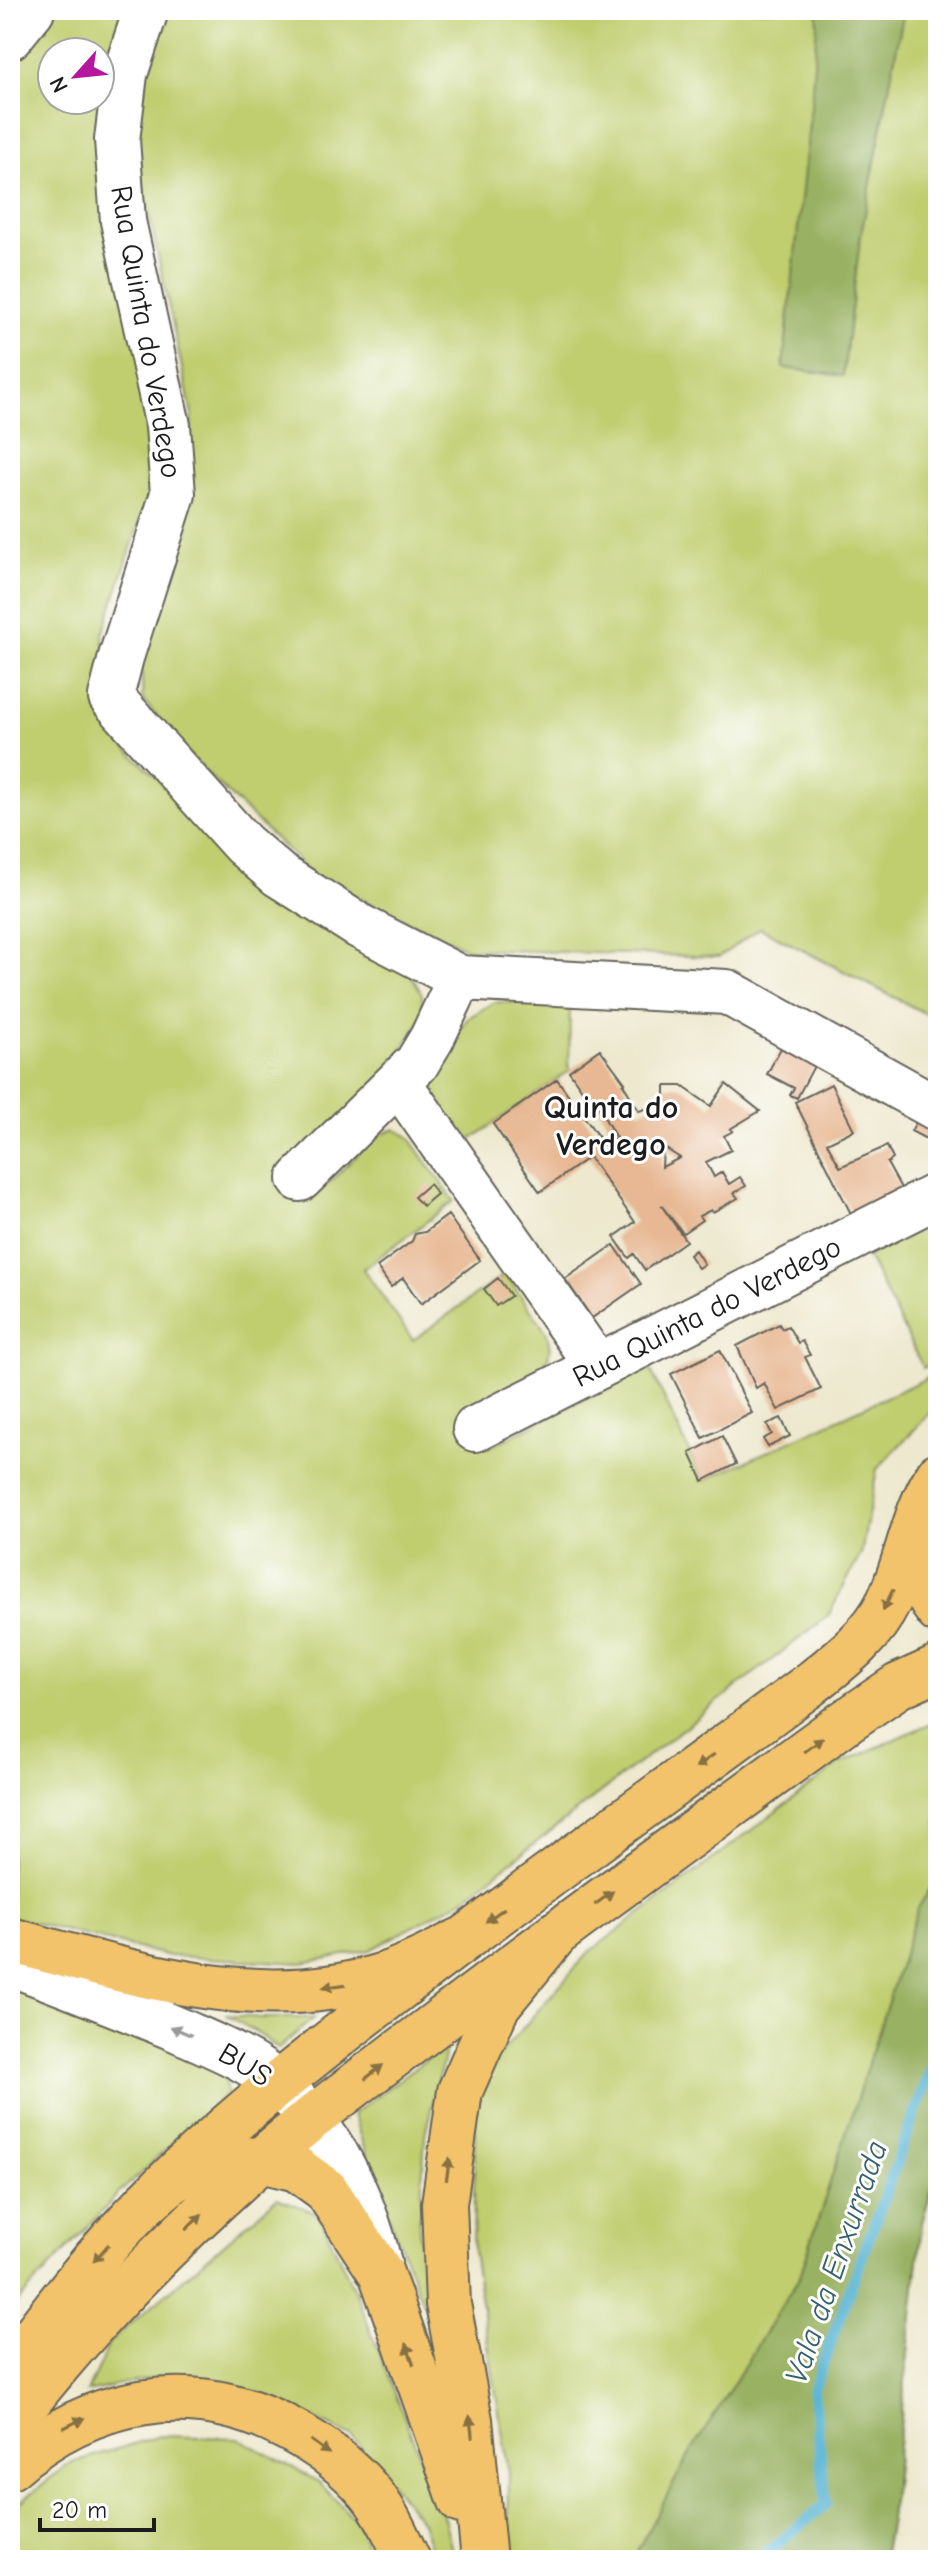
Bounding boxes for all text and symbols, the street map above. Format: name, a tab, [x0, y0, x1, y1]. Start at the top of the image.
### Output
north arrow	[36, 36, 116, 116]
text: N	[44, 72, 74, 97]
street label: Rua Quinta do Verdego	[103, 183, 189, 481]
district label: Quinta do Verdego	[544, 1089, 678, 1163]
street label: Rua Quinta do Verdego	[567, 1229, 847, 1395]
one-way arrow	[881, 1589, 895, 1612]
one-way arrow	[803, 1738, 824, 1753]
one-way arrow	[695, 1753, 716, 1769]
one-way arrow	[594, 1891, 614, 1907]
one-way arrow	[485, 1907, 506, 1922]
one-way arrow	[321, 1980, 346, 1993]
one-way arrow	[169, 2025, 193, 2038]
street label: BUS	[212, 2036, 278, 2094]
one-way arrow	[364, 2064, 384, 2081]
water label: Vala da Enxurrada	[777, 2136, 895, 2388]
one-way arrow	[442, 2156, 455, 2181]
one-way arrow	[184, 2213, 203, 2231]
one-way arrow	[92, 2244, 110, 2263]
one-way arrow	[403, 2342, 415, 2366]
one-way arrow	[464, 2414, 477, 2439]
one-way arrow	[63, 2416, 86, 2430]
one-way arrow	[309, 2439, 331, 2455]
scale bar	[40, 2482, 154, 2532]
text: 20 m	[52, 2496, 107, 2524]

